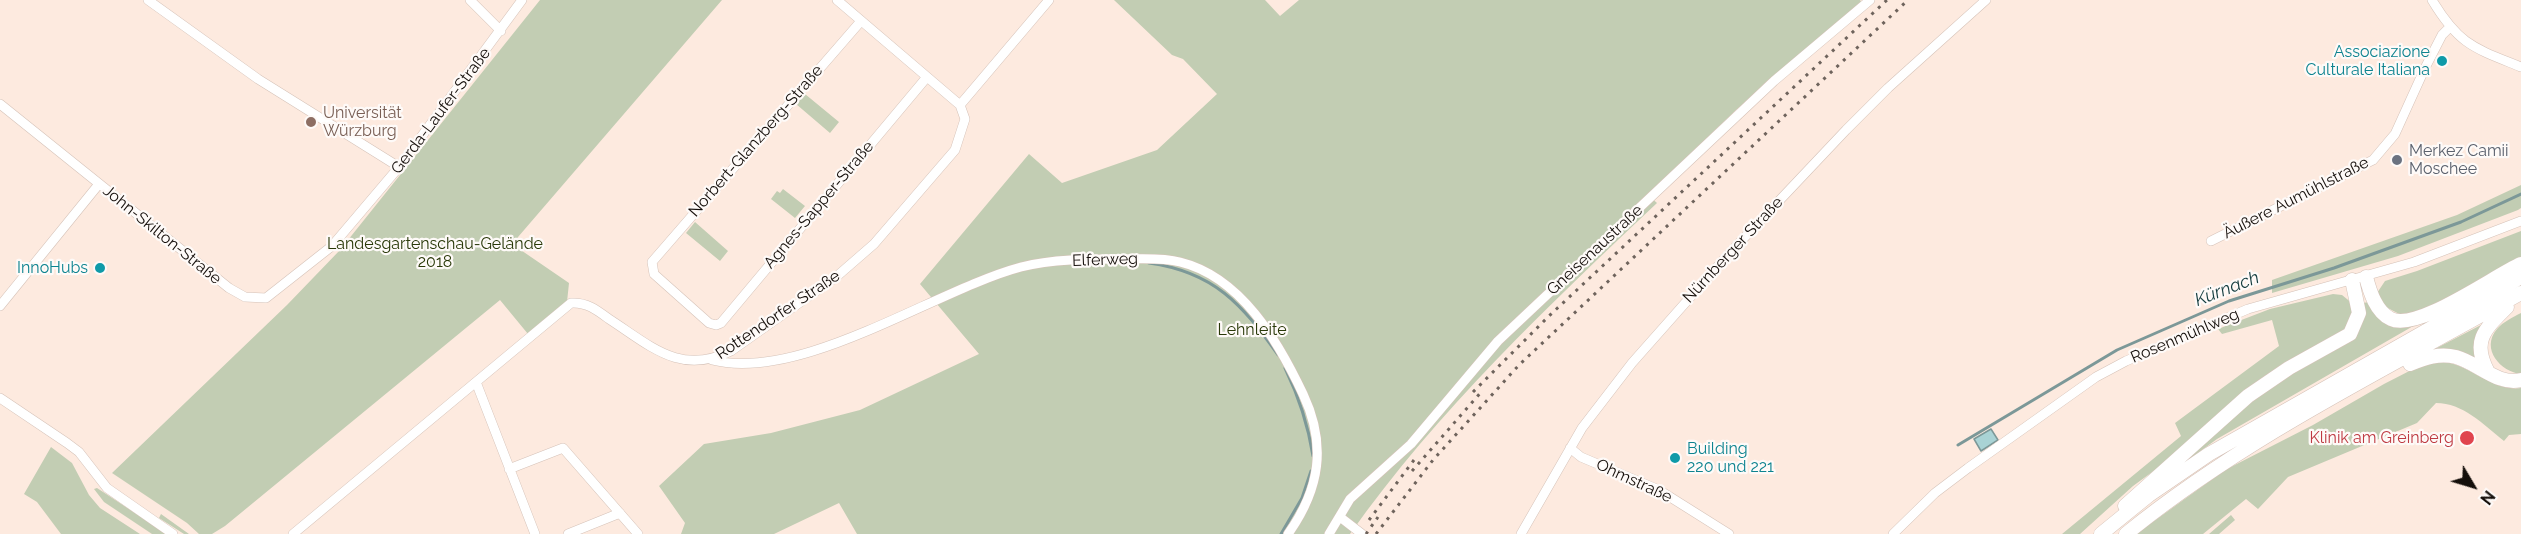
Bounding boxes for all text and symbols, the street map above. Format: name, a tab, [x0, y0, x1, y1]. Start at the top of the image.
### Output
place label: Associazione Culturale Italiana	[2306, 42, 2430, 80]
street label: Gerda-Laufer-Straße	[387, 44, 495, 178]
marker: Associazione Culturale Italiana	[2435, 54, 2449, 68]
street label: Norbert-Glanzberg-Straße	[685, 61, 827, 221]
place label: Universität Würzburg	[323, 103, 402, 141]
marker: Universität Würzburg	[304, 115, 318, 129]
street label: Agnes-Sapper-Straße	[760, 137, 878, 273]
place label: Merkez Camii Moschee	[2409, 141, 2509, 179]
street label: Äußere Aumühlstraße	[2220, 153, 2372, 243]
marker: Merkez Camii Moschee	[2390, 153, 2404, 167]
street label: John-Skilton-Straße	[99, 181, 225, 289]
street label: Nürnberger Straße	[1679, 193, 1787, 307]
street label: Gneisenaustraße	[1543, 201, 1647, 299]
park label: Landesgartenschau-Gelände 2018	[327, 234, 543, 272]
street label: Elferweg	[1072, 249, 1138, 271]
place label: InnoHubs	[17, 258, 88, 278]
marker: InnoHubs	[93, 261, 107, 275]
street label: Rottendorfer Straße	[712, 266, 844, 364]
water label: Kürnach	[2192, 267, 2262, 311]
street label: Rosenmühlweg	[2128, 305, 2242, 367]
park label: Lehnleite	[1217, 320, 1287, 340]
place label: Klinik am Greinberg	[2309, 428, 2454, 448]
marker: Klinik am Greinberg	[2458, 429, 2476, 447]
place label: Building 220 und 221	[1687, 439, 1774, 477]
marker: Building 220 und 221	[1668, 451, 1682, 465]
street label: Ohmstraße	[1593, 455, 1675, 507]
north arrow	[2443, 456, 2503, 516]
text: N	[2476, 487, 2499, 508]

